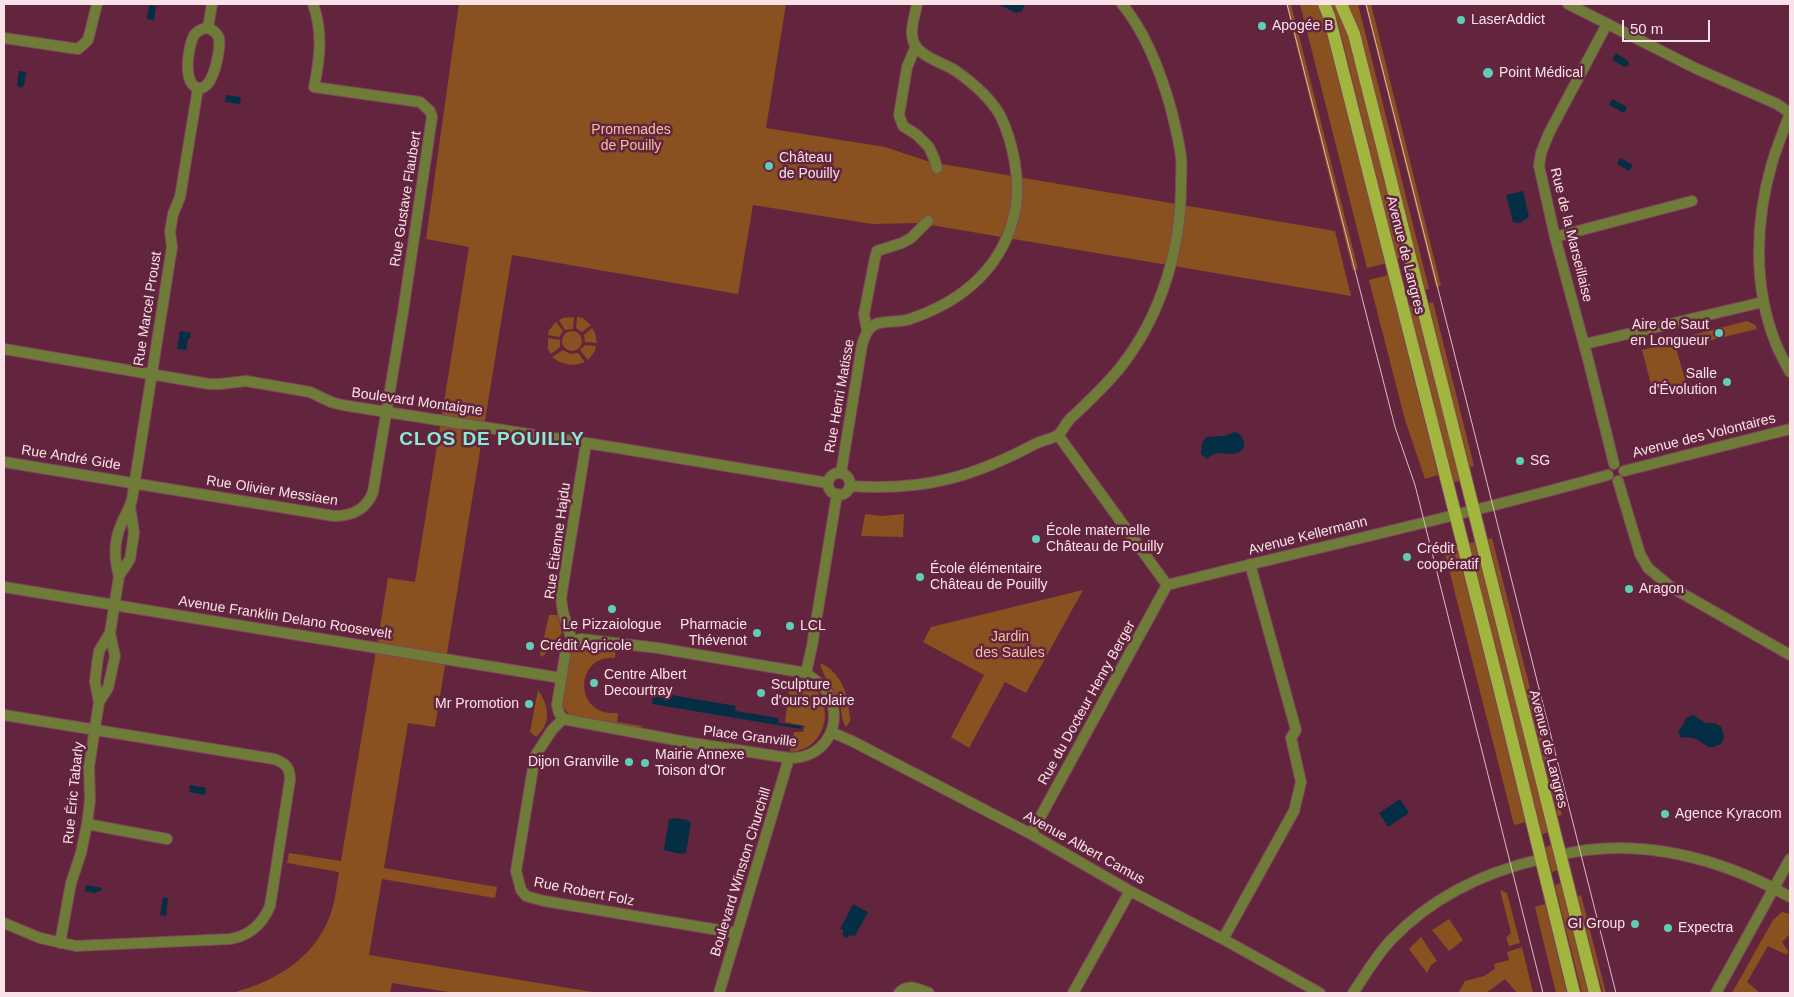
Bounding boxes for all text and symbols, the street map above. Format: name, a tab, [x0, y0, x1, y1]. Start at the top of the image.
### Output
scale bar	[1624, 10, 1712, 42]
place label: LaserAddict	[1471, 12, 1545, 28]
marker: LaserAddict	[1455, 14, 1467, 26]
place label: Apogée B	[1272, 18, 1333, 34]
marker: Apogée B	[1256, 20, 1268, 32]
text: 50 m	[1630, 20, 1663, 37]
place label: Point Médical	[1499, 65, 1583, 81]
marker: Point Médical	[1481, 66, 1495, 80]
park label: Promenades de Pouilly	[591, 122, 671, 154]
street label: Rue Gustave Flaubert	[387, 130, 425, 268]
place label: Château de Pouilly	[779, 150, 840, 182]
marker: Château de Pouilly	[763, 160, 775, 172]
street label: Rue de la Marseillaise	[1546, 166, 1596, 304]
street label: Avenue de Langres	[1382, 194, 1428, 316]
street label: Rue Marcel Proust	[131, 250, 165, 368]
place label: Aire de Saut en Longueur	[1630, 317, 1709, 350]
marker: Aire de Saut en Longueur	[1713, 327, 1725, 339]
street label: Rue Henri Matisse	[822, 338, 858, 454]
place label: Salle d'Évolution	[1649, 366, 1717, 398]
marker: Salle d'Évolution	[1721, 376, 1733, 388]
street label: Boulevard Montaigne	[350, 384, 484, 420]
street label: Avenue des Volontaires	[1631, 410, 1777, 462]
district label: CLOS DE POUILLY	[397, 429, 587, 451]
street label: Rue André Gide	[20, 442, 122, 474]
place label: SG	[1530, 453, 1550, 469]
marker: SG	[1514, 455, 1526, 467]
street label: Rue Olivier Messiaen	[205, 472, 339, 510]
street label: Rue Étienne Hajdu	[542, 482, 574, 600]
street label: Avenue Kellermann	[1247, 513, 1369, 559]
place label: École maternelle Château de Pouilly	[1046, 523, 1164, 556]
marker: École maternelle Château de Pouilly	[1030, 533, 1042, 545]
place label: Crédit coopératif	[1417, 541, 1478, 574]
marker: Crédit coopératif	[1401, 551, 1413, 563]
place label: École élémentaire Château de Pouilly	[930, 561, 1048, 594]
marker: École élémentaire Château de Pouilly	[914, 571, 926, 583]
place label: Aragon	[1639, 581, 1684, 597]
marker: Aragon	[1623, 583, 1635, 595]
street label: Avenue Franklin Delano Roosevelt	[177, 593, 393, 643]
marker: Le Pizzaiologue	[606, 603, 618, 615]
place label: Le Pizzaiologue	[563, 617, 661, 633]
place label: Pharmacie Thévenot	[680, 617, 747, 650]
place label: LCL	[800, 618, 826, 634]
street label: Rue du Docteur Henry Berger	[1035, 618, 1139, 788]
marker: LCL	[784, 620, 796, 632]
marker: Pharmacie Thévenot	[751, 627, 763, 639]
park label: Jardin des Saules	[975, 629, 1045, 662]
place label: Crédit Agricole	[540, 638, 632, 654]
marker: Crédit Agricole	[524, 640, 536, 652]
place label: Centre Albert Decourtray	[604, 667, 686, 700]
marker: Centre Albert Decourtray	[588, 677, 600, 689]
place label: Sculpture d'ours polaire	[771, 677, 855, 710]
marker: Sculpture d'ours polaire	[755, 687, 767, 699]
street label: Avenue de Langres	[1525, 688, 1571, 810]
place label: Mr Promotion	[435, 696, 519, 712]
marker: Mr Promotion	[523, 698, 535, 710]
street label: Place Granville	[702, 723, 798, 751]
street label: Rue Éric Tabarly	[60, 741, 88, 845]
place label: Mairie Annexe Toison d'Or	[655, 747, 744, 780]
place label: Dijon Granville	[528, 754, 619, 770]
marker: Dijon Granville	[623, 756, 635, 768]
marker: Mairie Annexe Toison d'Or	[639, 757, 651, 769]
street label: Boulevard Winston Churchill	[707, 785, 775, 959]
place label: Agence Kyracom	[1675, 806, 1782, 822]
street label: Avenue Albert Camus	[1020, 808, 1148, 888]
marker: Agence Kyracom	[1659, 808, 1671, 820]
street label: Rue Robert Folz	[532, 874, 636, 910]
place label: GI Group	[1567, 916, 1625, 932]
marker: GI Group	[1629, 918, 1641, 930]
place label: Expectra	[1678, 920, 1733, 936]
marker: Expectra	[1662, 922, 1674, 934]

